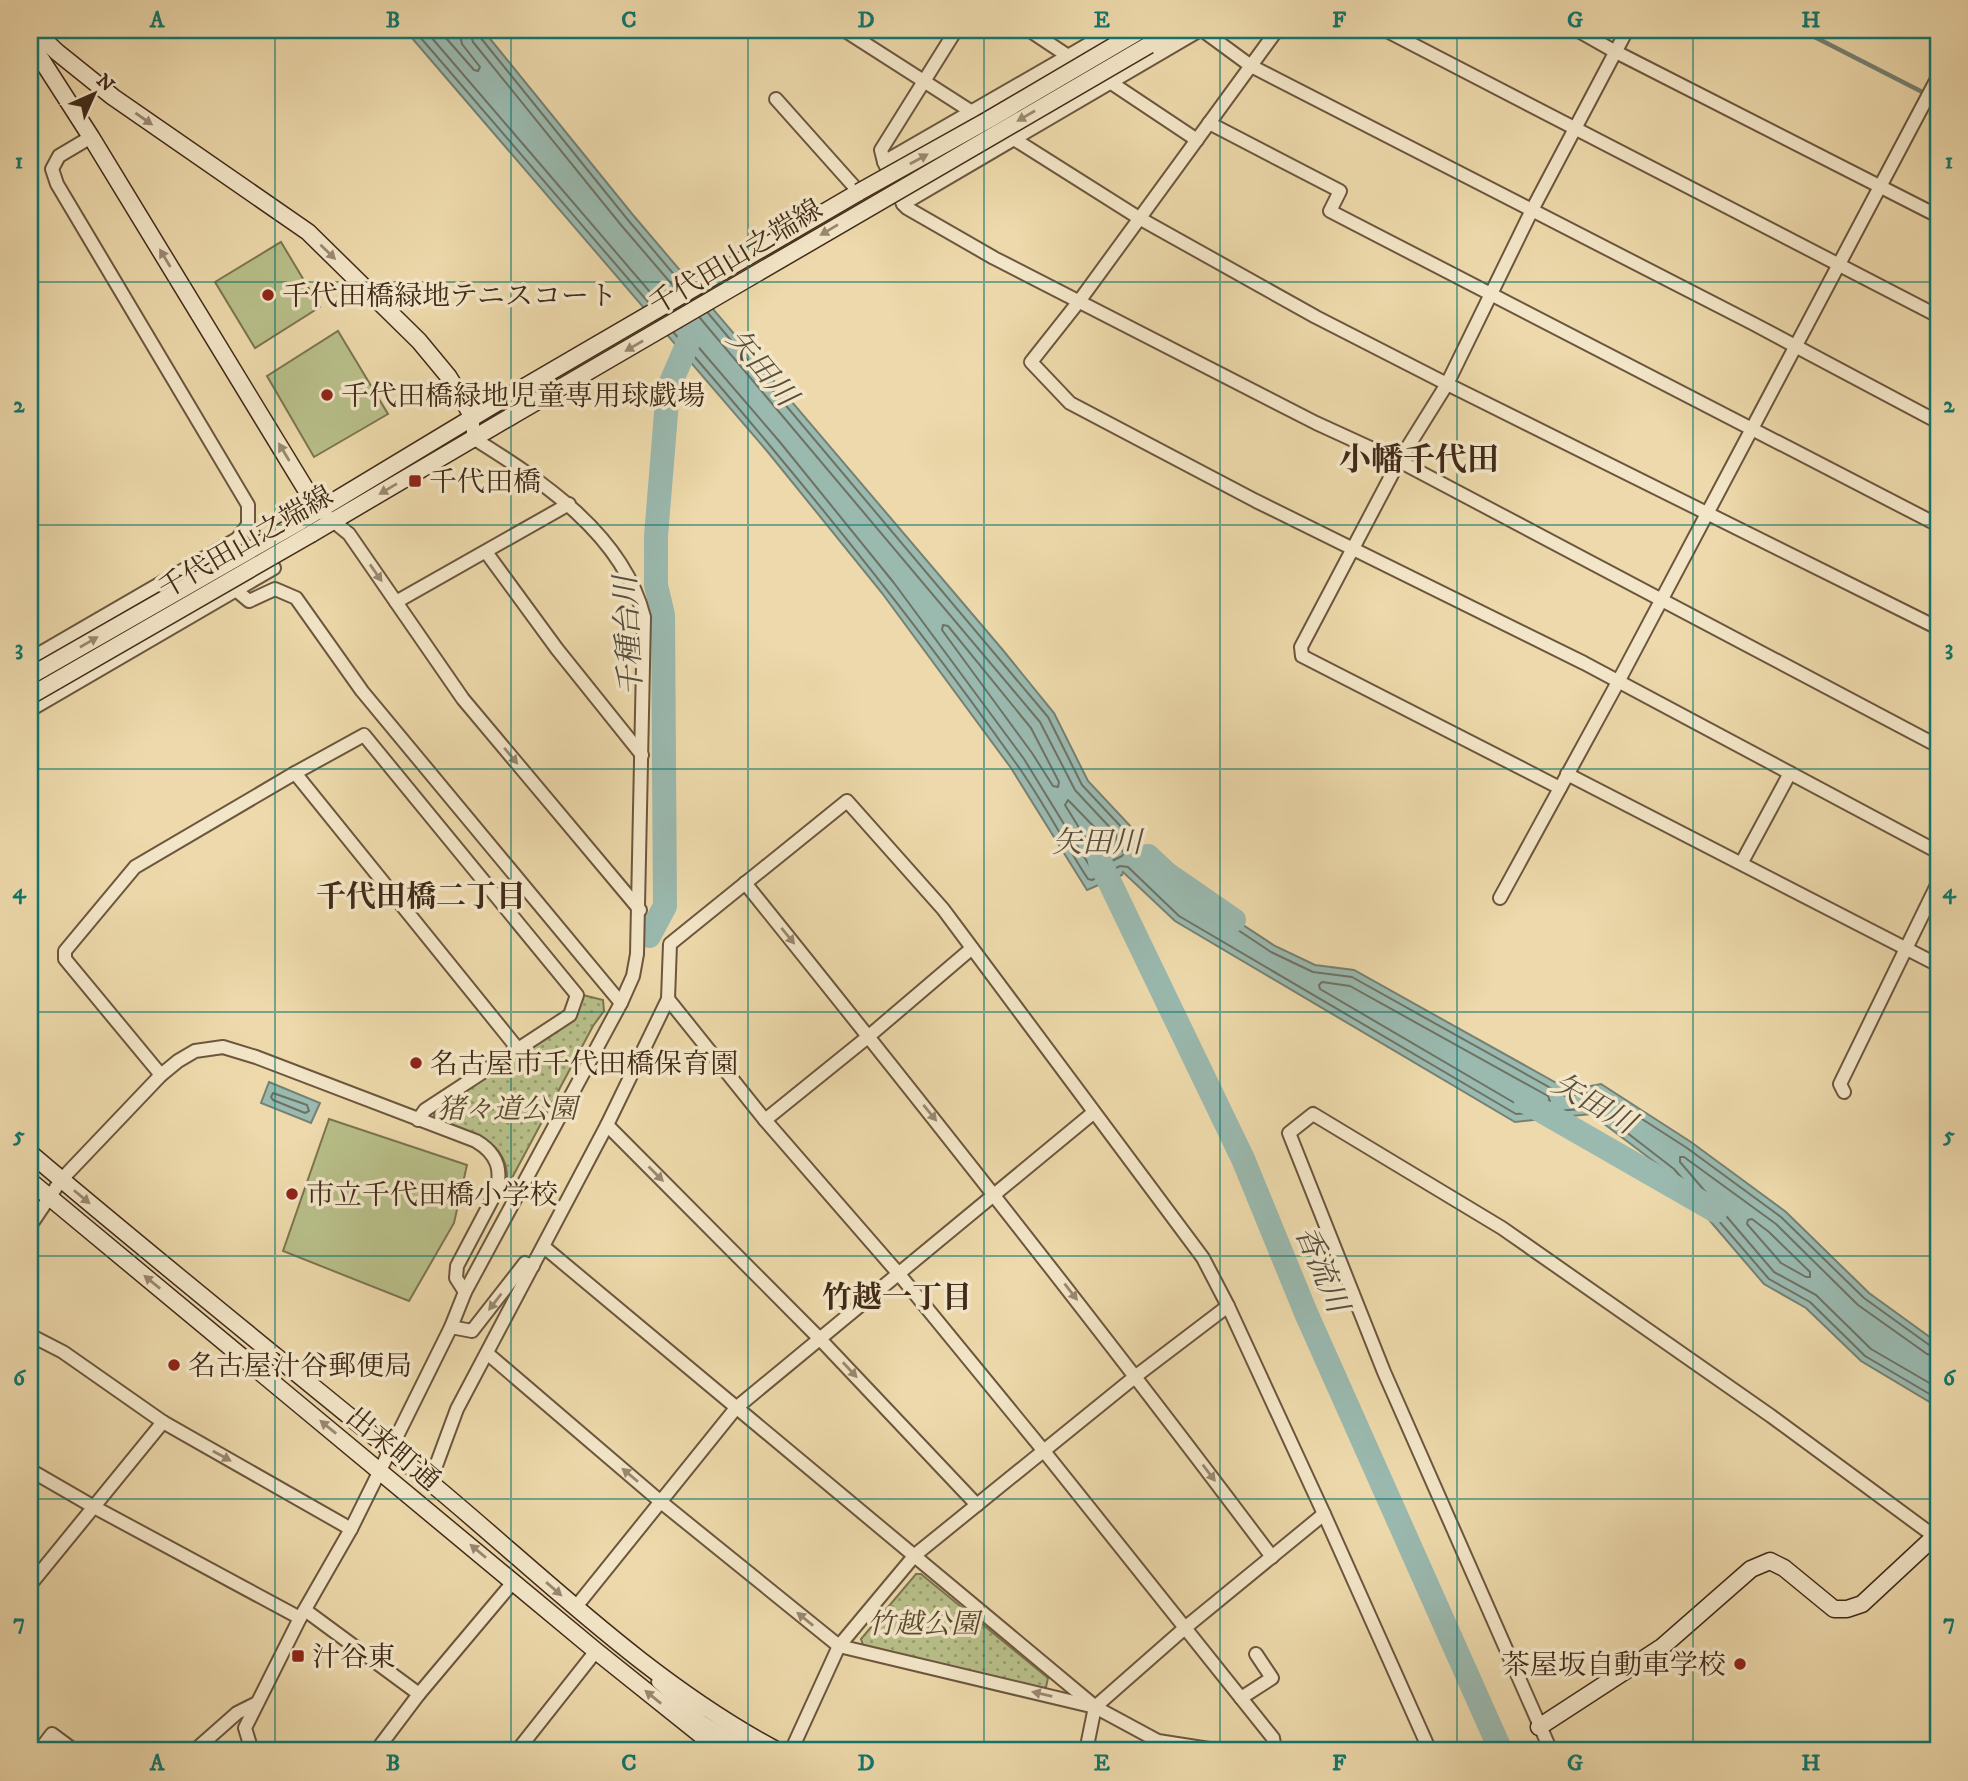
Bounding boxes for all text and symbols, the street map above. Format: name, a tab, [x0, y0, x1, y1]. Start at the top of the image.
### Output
text: A	[149, 6, 166, 35]
text: B	[386, 6, 400, 35]
text: C	[621, 6, 637, 35]
text: D	[857, 6, 875, 35]
text: E	[1094, 6, 1110, 35]
text: F	[1332, 6, 1347, 35]
text: G	[1567, 6, 1583, 35]
text: H	[1801, 6, 1821, 35]
north arrow	[60, 60, 130, 130]
text: N	[91, 69, 119, 97]
one-way arrow	[1017, 110, 1036, 122]
one-way arrow	[135, 112, 153, 126]
text: 1	[15, 147, 23, 176]
text: 1	[1945, 147, 1953, 176]
one-way arrow	[909, 153, 928, 165]
street label: 千代田山之端線	[643, 192, 829, 323]
one-way arrow	[820, 224, 839, 237]
one-way arrow	[320, 244, 336, 260]
one-way arrow	[159, 249, 171, 268]
place label: 千代田橋緑地テニスコート	[282, 279, 617, 314]
marker: 千代田橋緑地テニスコート	[260, 287, 276, 303]
water label: 矢田川	[718, 322, 806, 417]
one-way arrow	[624, 340, 643, 352]
place label: 千代田橋緑地児童専用球戯場	[341, 379, 705, 414]
marker: 千代田橋緑地児童専用球戯場	[319, 387, 335, 403]
text: 2	[13, 391, 25, 420]
text: 2	[1943, 391, 1955, 420]
district label: 小幡千代田	[1339, 441, 1499, 481]
one-way arrow	[277, 443, 290, 462]
place label: 千代田橋	[429, 465, 541, 500]
marker: 千代田橋	[407, 473, 423, 489]
street label: 千代田山之端線	[152, 478, 339, 606]
one-way arrow	[378, 482, 397, 495]
one-way arrow	[370, 563, 383, 583]
water label: 千種台川	[608, 572, 651, 697]
text: 3	[15, 634, 23, 663]
text: 3	[1945, 634, 1953, 663]
one-way arrow	[79, 636, 98, 648]
one-way arrow	[503, 748, 518, 765]
water label: 矢田川	[1052, 825, 1145, 862]
text: 4	[12, 877, 27, 906]
text: 4	[1942, 877, 1957, 906]
district label: 千代田橋二丁目	[316, 879, 526, 916]
one-way arrow	[780, 927, 795, 945]
place label: 名古屋市千代田橋保育園	[430, 1047, 738, 1082]
marker: 名古屋市千代田橋保育園	[408, 1055, 424, 1071]
water label: 矢田川	[1545, 1066, 1644, 1144]
park label: 猪々道公園	[437, 1092, 581, 1127]
one-way arrow	[923, 1104, 938, 1122]
text: 5	[12, 1121, 25, 1150]
text: 5	[1942, 1121, 1955, 1150]
one-way arrow	[647, 1165, 664, 1182]
place label: 市立千代田橋小学校	[306, 1178, 558, 1213]
marker: 市立千代田橋小学校	[284, 1186, 300, 1202]
one-way arrow	[74, 1189, 91, 1204]
water label: 香流川	[1286, 1221, 1356, 1321]
one-way arrow	[143, 1275, 161, 1290]
district label: 竹越一丁目	[822, 1280, 972, 1317]
one-way arrow	[1063, 1283, 1078, 1301]
one-way arrow	[488, 1293, 502, 1311]
place label: 名古屋汁谷郵便局	[188, 1349, 412, 1384]
marker: 名古屋汁谷郵便局	[166, 1357, 182, 1373]
one-way arrow	[841, 1362, 858, 1379]
text: 6	[13, 1364, 27, 1393]
text: 6	[1943, 1364, 1957, 1393]
street label: 出来町通	[339, 1400, 447, 1499]
one-way arrow	[319, 1420, 336, 1435]
one-way arrow	[213, 1450, 232, 1462]
one-way arrow	[1201, 1464, 1216, 1482]
one-way arrow	[621, 1468, 638, 1483]
one-way arrow	[470, 1544, 488, 1559]
one-way arrow	[545, 1581, 563, 1597]
park label: 竹越公園	[867, 1607, 983, 1642]
text: 7	[13, 1608, 25, 1637]
text: 7	[1943, 1608, 1955, 1637]
one-way arrow	[797, 1612, 814, 1627]
place label: 汁谷東	[312, 1640, 396, 1675]
marker: 汁谷東	[290, 1648, 306, 1664]
place label: 茶屋坂自動車学校	[1502, 1648, 1726, 1683]
marker: 茶屋坂自動車学校	[1732, 1656, 1748, 1672]
one-way arrow	[645, 1689, 663, 1704]
one-way arrow	[1031, 1689, 1053, 1700]
text: A	[149, 1749, 166, 1778]
text: B	[386, 1749, 400, 1778]
text: C	[621, 1749, 637, 1778]
text: D	[857, 1749, 875, 1778]
text: E	[1094, 1749, 1110, 1778]
text: F	[1332, 1749, 1347, 1778]
text: G	[1567, 1749, 1583, 1778]
text: H	[1801, 1749, 1821, 1778]

